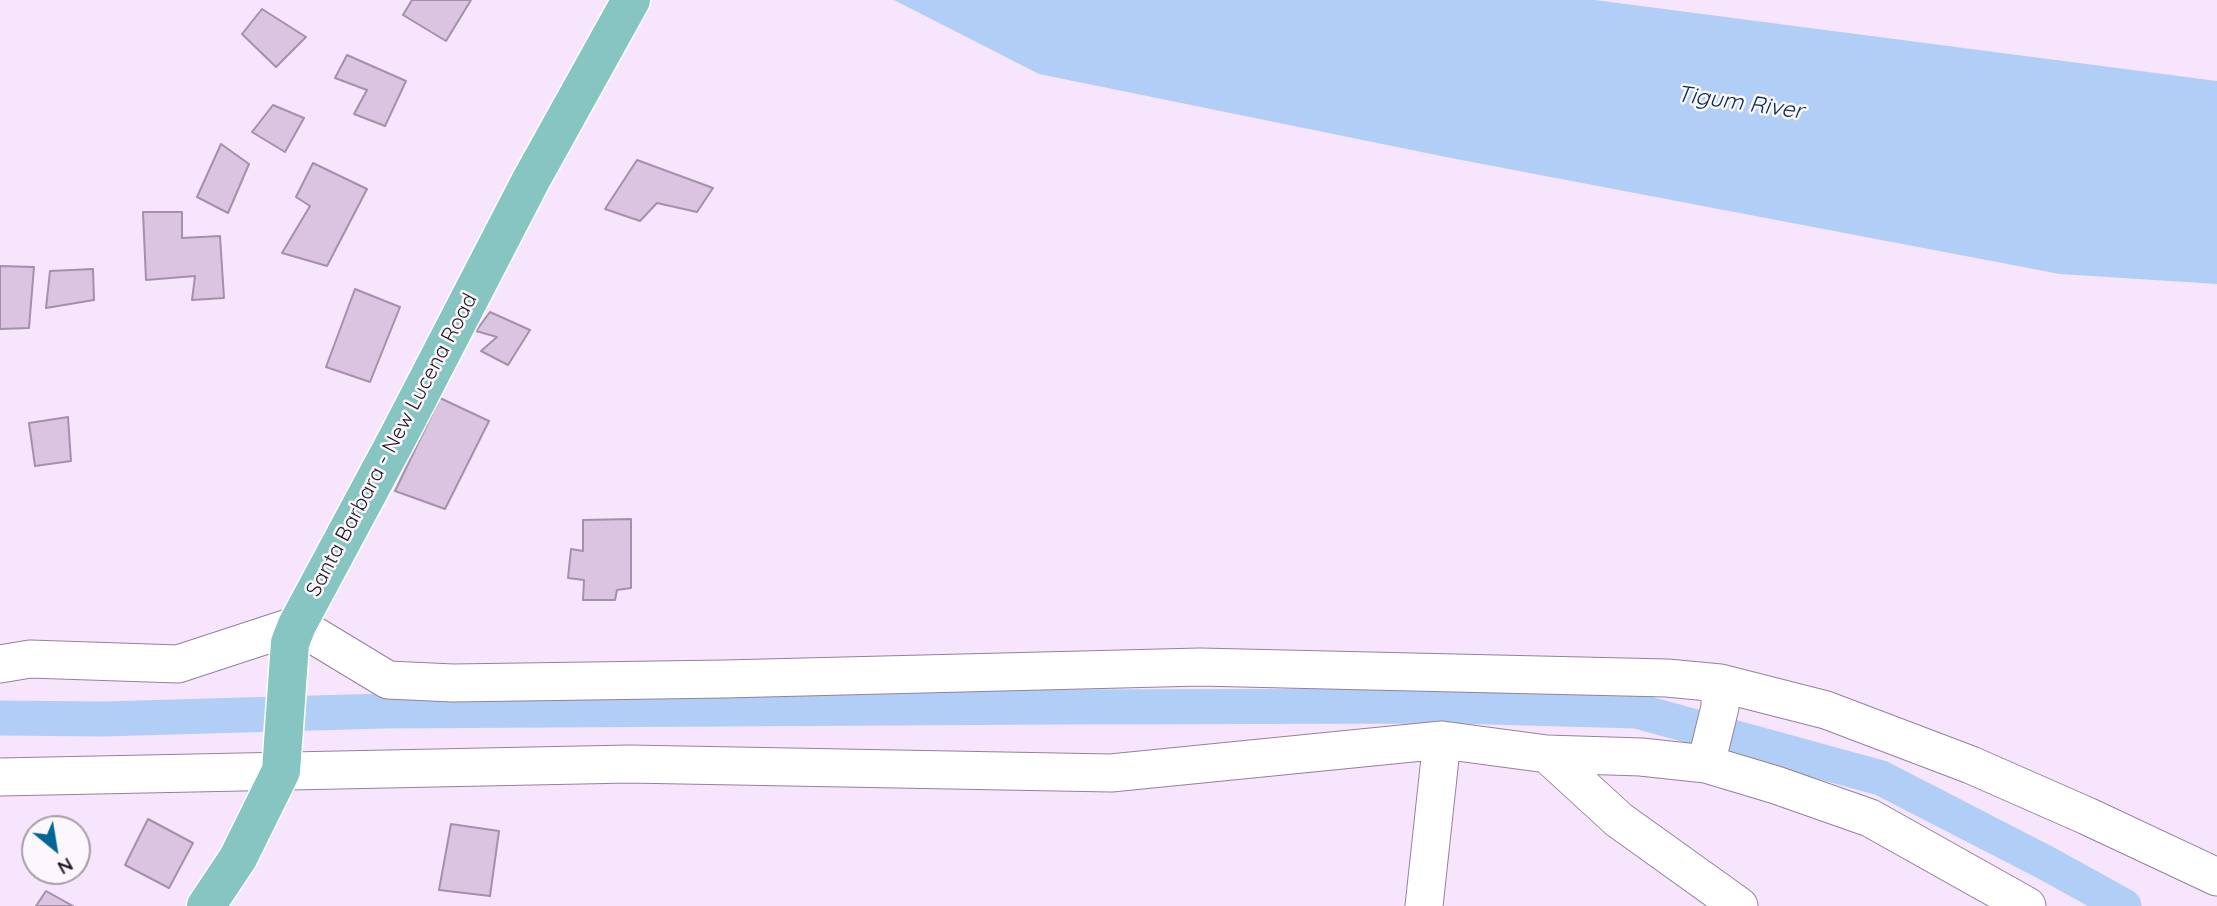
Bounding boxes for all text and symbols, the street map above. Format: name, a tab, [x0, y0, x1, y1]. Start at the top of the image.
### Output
water label: Tigum River	[1675, 80, 1805, 126]
street label: Santa Barbara - New Lucena Road	[301, 289, 483, 601]
north arrow	[21, 815, 91, 885]
text: N	[53, 853, 78, 880]

